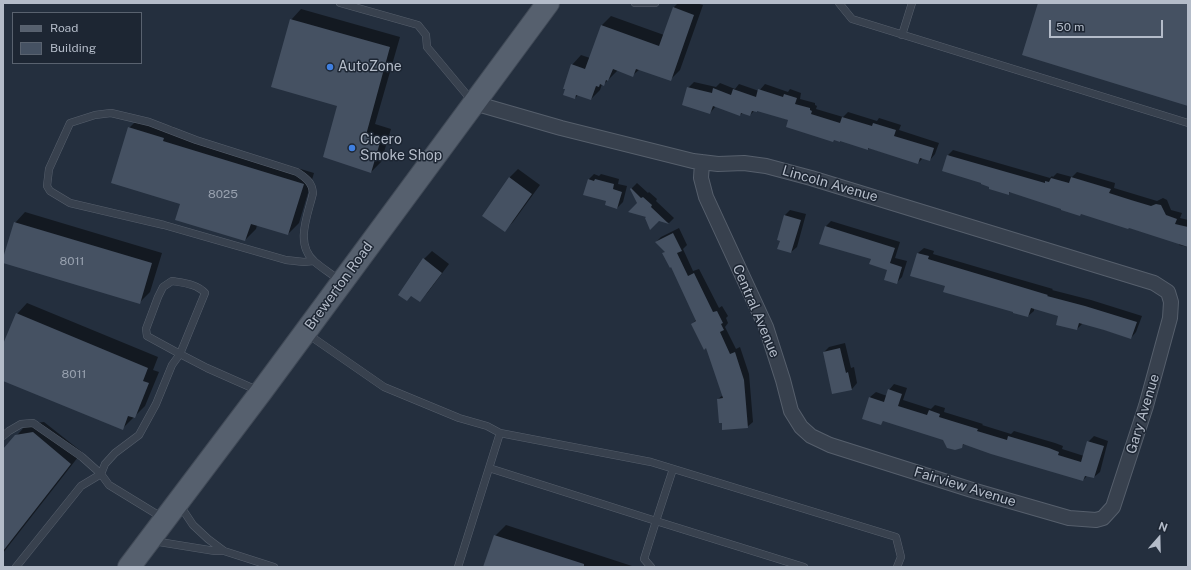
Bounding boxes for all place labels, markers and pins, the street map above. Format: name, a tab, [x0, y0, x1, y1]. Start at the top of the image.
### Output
place label: AutoZone	[338, 59, 402, 75]
marker: AutoZone	[325, 62, 335, 72]
place label: Cicero Smoke Shop	[360, 132, 442, 164]
marker: Cicero Smoke Shop	[347, 143, 357, 153]

